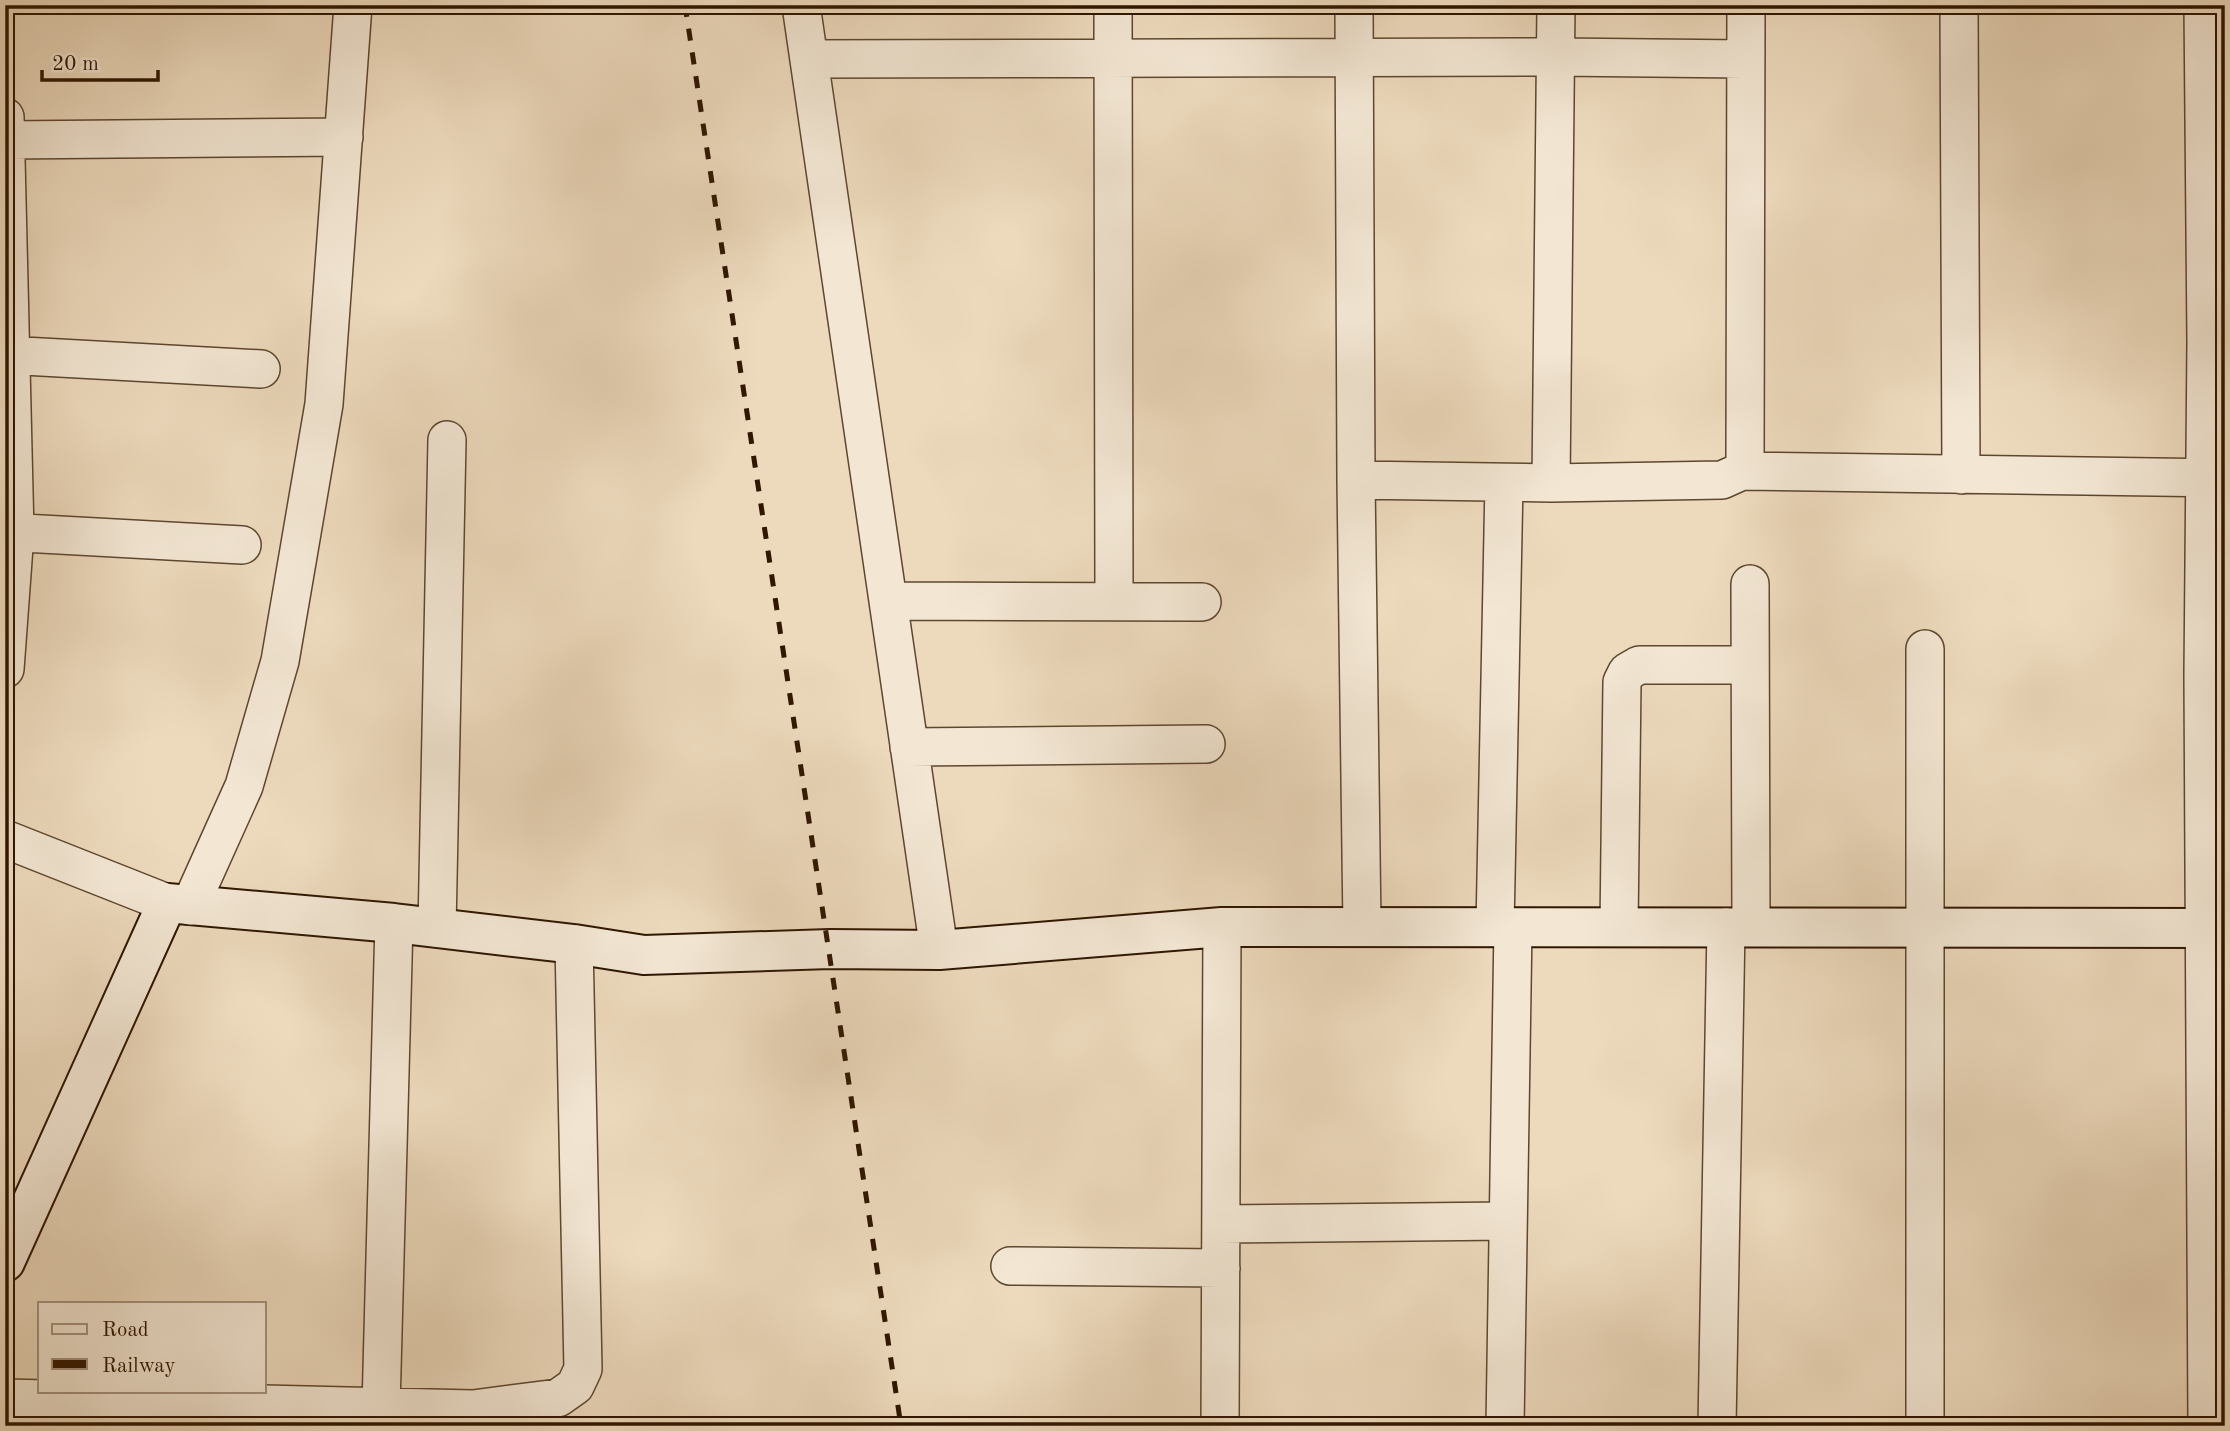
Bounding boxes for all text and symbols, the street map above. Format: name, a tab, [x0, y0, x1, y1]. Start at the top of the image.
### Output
scale bar	[42, 38, 158, 82]
text: 20 m	[52, 54, 99, 75]
legend	[38, 1302, 266, 1392]
text: Road	[102, 1320, 149, 1341]
text: Railway	[102, 1356, 176, 1377]

